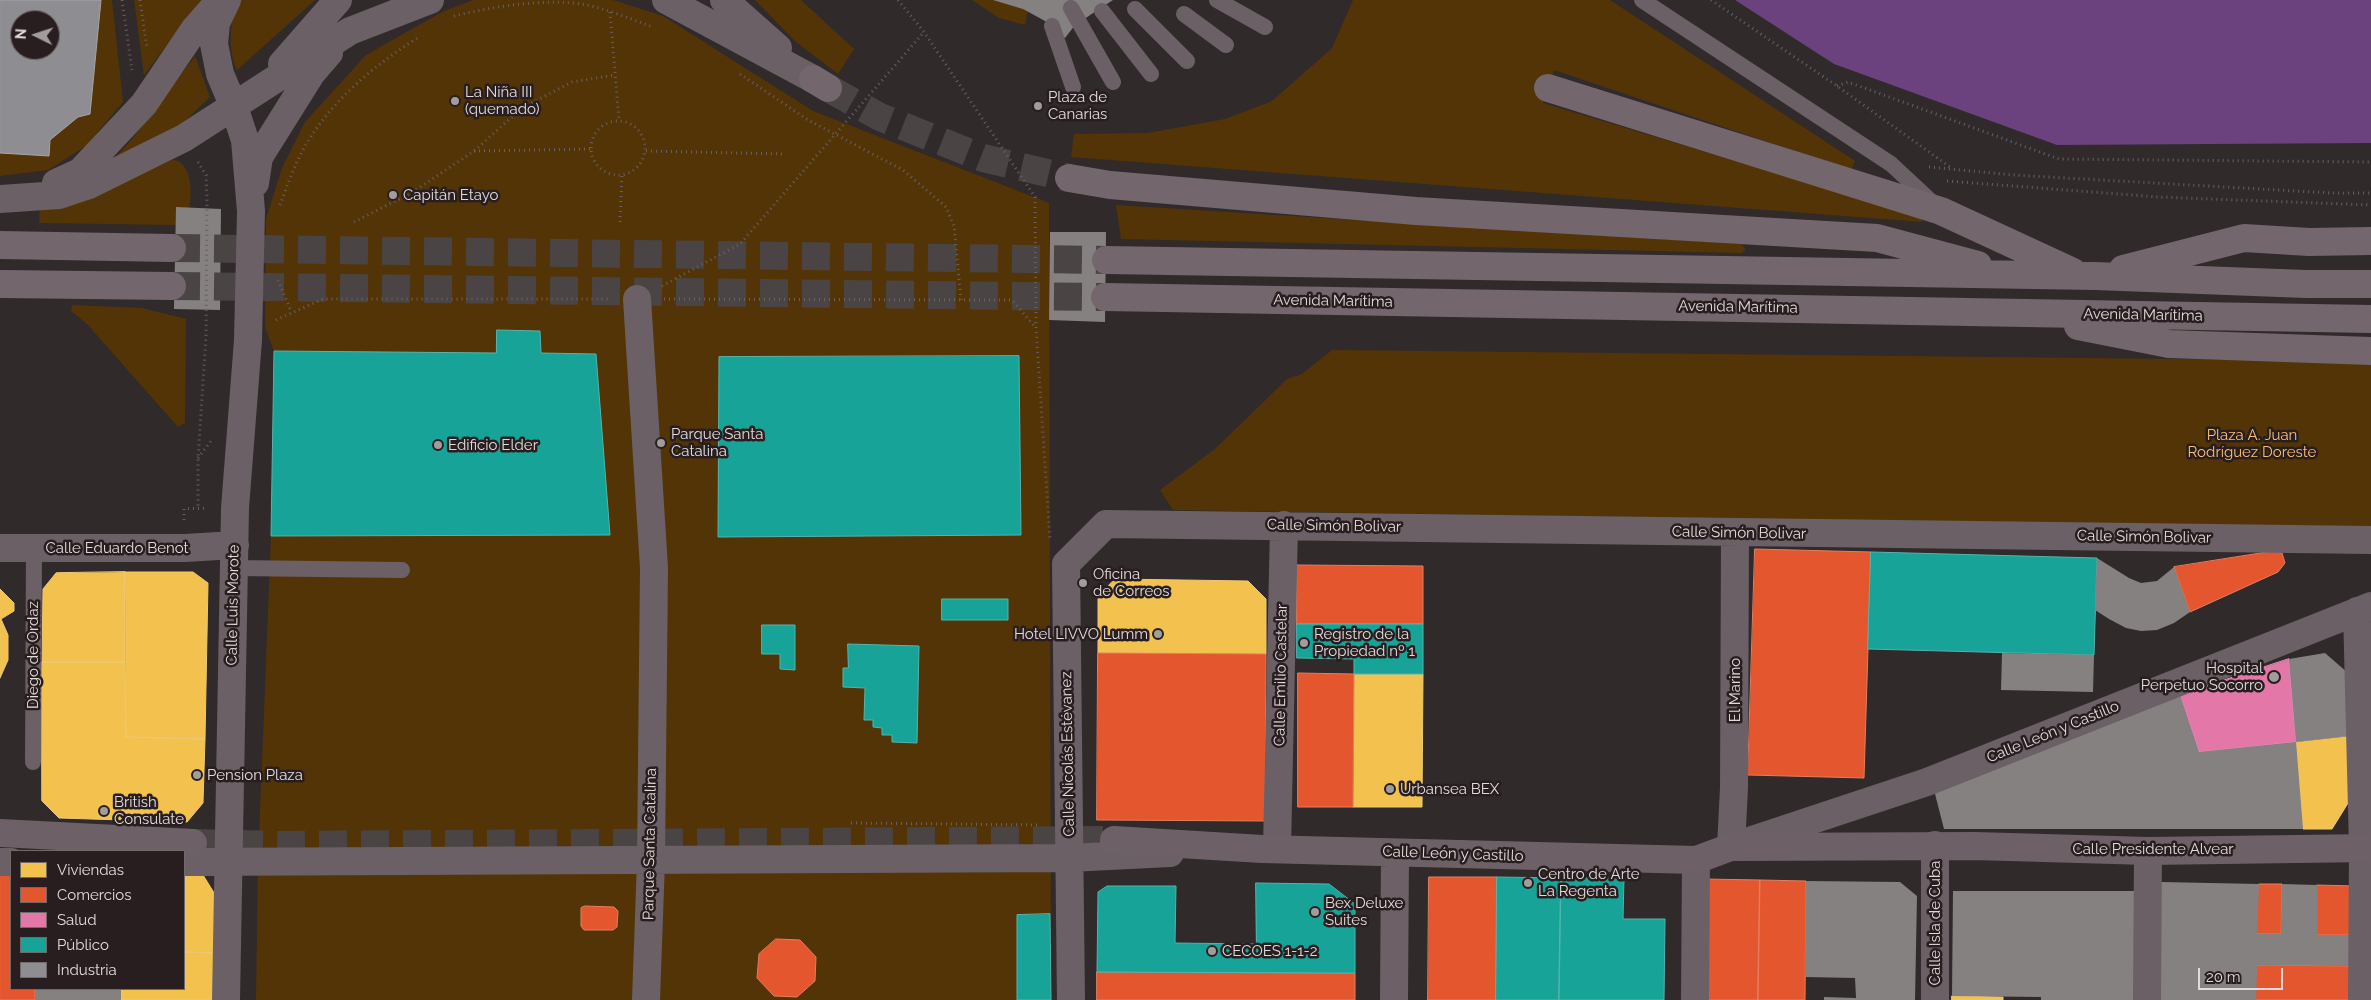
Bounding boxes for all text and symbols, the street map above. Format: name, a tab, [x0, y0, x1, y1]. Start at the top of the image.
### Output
north arrow	[10, 10, 60, 60]
text: N	[13, 28, 29, 40]
place label: La Niña III (quemado)	[465, 83, 540, 118]
place label: Plaza de Canarias	[1048, 88, 1107, 123]
marker: La Niña III (quemado)	[449, 95, 461, 107]
marker: Plaza de Canarias	[1032, 100, 1044, 112]
place label: Capitán Etayo	[403, 186, 499, 204]
marker: Capitán Etayo	[387, 189, 399, 201]
street label: Avenida Marítima	[1273, 291, 1393, 311]
street label: Avenida Marítima	[1678, 297, 1798, 317]
street label: Avenida Marítima	[2083, 305, 2203, 325]
place label: Parque Santa Catalina	[671, 425, 763, 460]
park label: Plaza A. Juan Rodríguez Doreste	[2188, 426, 2316, 461]
place label: Edificio Elder	[448, 436, 538, 454]
marker: Parque Santa Catalina	[655, 437, 667, 449]
marker: Edificio Elder	[432, 439, 444, 451]
street label: Calle Simón Bolivar	[1267, 516, 1401, 536]
street label: Calle Simón Bolivar	[1672, 523, 1806, 543]
street label: Calle Simón Bolivar	[2077, 527, 2211, 547]
street label: Calle Eduardo Benot	[45, 539, 189, 557]
street label: Calle Luis Morote	[223, 544, 243, 666]
place label: Oficina de Correos	[1093, 565, 1169, 600]
marker: Oficina de Correos	[1077, 577, 1089, 589]
street label: Diego de Ordaz	[24, 601, 42, 709]
street label: Calle Emilio Castelar	[1271, 604, 1291, 746]
place label: Hotel LIVVO Lumm	[1014, 625, 1148, 643]
place label: Registro de la Propiedad nº 1	[1314, 625, 1415, 660]
marker: Hotel LIVVO Lumm	[1152, 628, 1164, 640]
marker: Registro de la Propiedad nº 1	[1298, 637, 1310, 649]
street label: El Marino	[1726, 658, 1744, 722]
place label: Hospital Perpetuo Socorro	[2141, 659, 2263, 694]
marker: Hospital Perpetuo Socorro	[2267, 670, 2281, 684]
street label: Calle Nicolás Estévanez	[1058, 671, 1078, 837]
street label: Calle León y Castillo	[1984, 697, 2122, 767]
place label: Pension Plaza	[207, 766, 303, 784]
street label: Parque Santa Catalina	[640, 768, 660, 920]
marker: Pension Plaza	[191, 769, 203, 781]
place label: Urbansea BEX	[1400, 780, 1499, 798]
marker: Urbansea BEX	[1384, 783, 1396, 795]
place label: British Consulate	[114, 793, 184, 828]
marker: British Consulate	[98, 805, 110, 817]
street label: Calle Presidente Alvear	[2072, 840, 2234, 858]
street label: Calle León y Castillo	[1382, 843, 1524, 865]
legend	[10, 850, 185, 990]
text: Viviendas	[57, 861, 124, 879]
street label: Calle Isla de Cuba	[1926, 861, 1944, 985]
place label: Centro de Arte La Regenta	[1538, 865, 1640, 900]
marker: Centro de Arte La Regenta	[1522, 877, 1534, 889]
text: Comercios	[57, 886, 132, 904]
place label: Bex Deluxe Suites	[1325, 894, 1403, 929]
marker: Bex Deluxe Suites	[1309, 906, 1321, 918]
text: Salud	[57, 911, 97, 929]
text: Público	[57, 936, 109, 954]
place label: CECOES 1-1-2	[1222, 942, 1317, 960]
marker: CECOES 1-1-2	[1206, 945, 1218, 957]
scale bar	[2201, 958, 2286, 990]
text: Industria	[57, 961, 117, 979]
text: 20 m	[2206, 968, 2241, 986]

